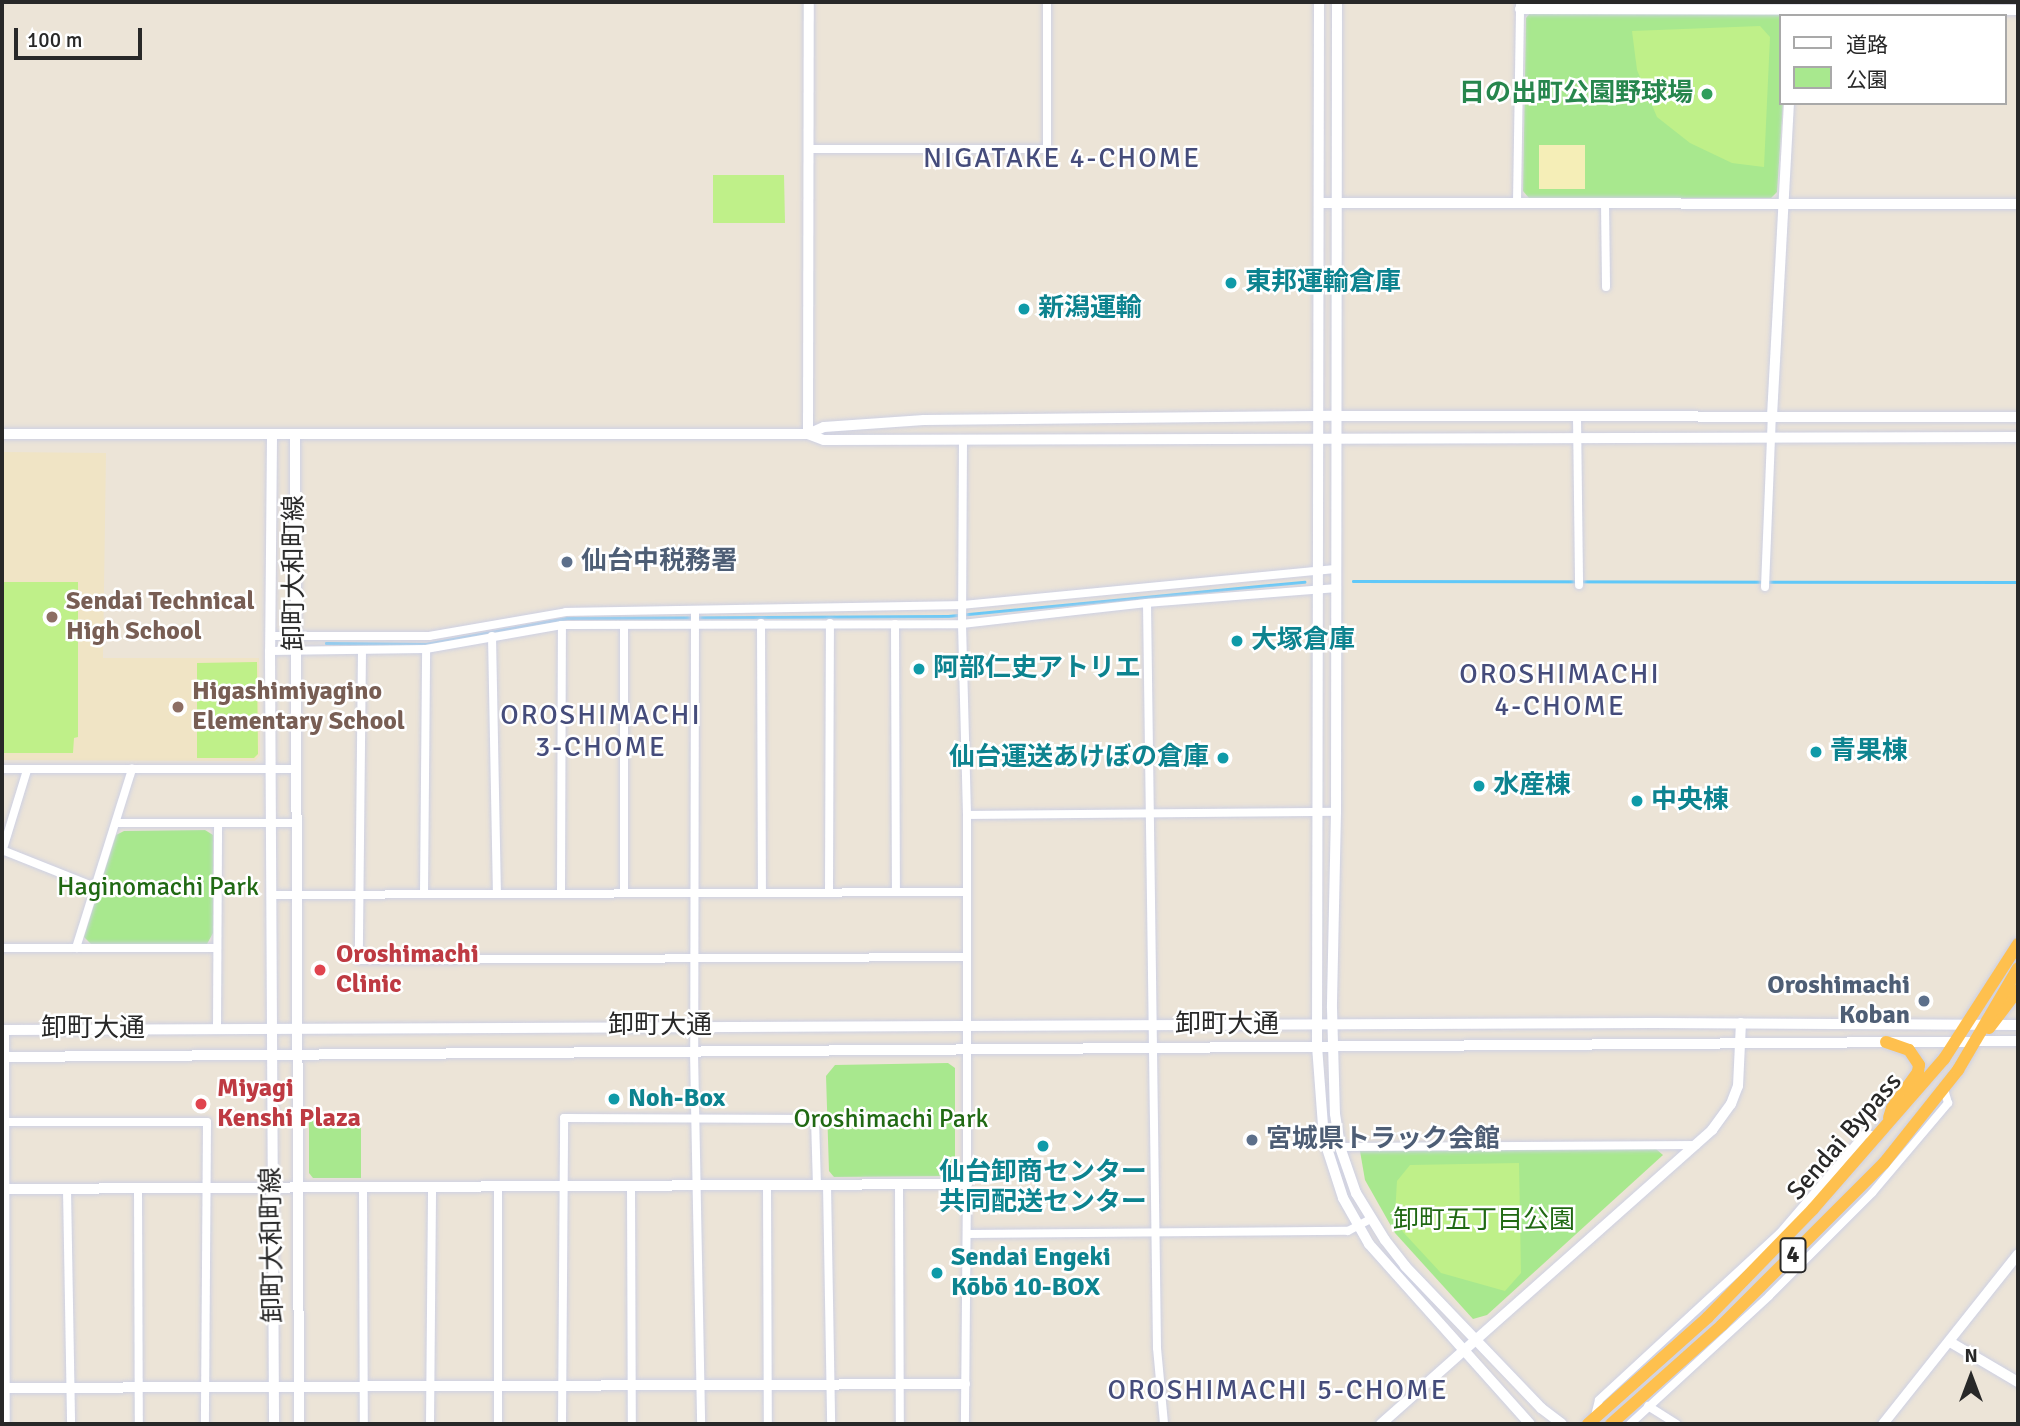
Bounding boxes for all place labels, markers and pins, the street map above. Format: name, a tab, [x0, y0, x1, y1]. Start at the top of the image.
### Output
place label: 日の出町公園野球場	[1459, 78, 1693, 110]
marker: 日の出町公園野球場	[1699, 86, 1715, 102]
place label: 東邦運輸倉庫	[1245, 267, 1401, 299]
marker: 東邦運輸倉庫	[1223, 275, 1239, 291]
place label: 新潟運輸	[1038, 293, 1142, 325]
marker: 新潟運輸	[1016, 301, 1032, 317]
place label: 仙台中税務署	[581, 546, 737, 578]
marker: 仙台中税務署	[559, 554, 575, 570]
place label: Sendai Technical High School	[66, 586, 255, 648]
marker: Sendai Technical High School	[44, 609, 60, 625]
place label: 大塚倉庫	[1251, 625, 1355, 657]
marker: 大塚倉庫	[1229, 633, 1245, 649]
place label: 阿部仁史アトリエ	[933, 653, 1141, 685]
marker: 阿部仁史アトリエ	[911, 661, 927, 677]
place label: Higashimiyagino Elementary School	[192, 676, 405, 738]
marker: Higashimiyagino Elementary School	[170, 699, 186, 715]
place label: 青果棟	[1830, 736, 1908, 768]
place label: 仙台運送あけぼの倉庫	[949, 742, 1209, 774]
marker: 青果棟	[1808, 744, 1824, 760]
marker: 仙台運送あけぼの倉庫	[1215, 750, 1231, 766]
place label: 水産棟	[1493, 770, 1571, 802]
marker: 水産棟	[1471, 778, 1487, 794]
place label: 中央棟	[1651, 785, 1729, 817]
marker: 中央棟	[1629, 793, 1645, 809]
place label: Oroshimachi Clinic	[336, 939, 479, 1000]
marker: Oroshimachi Clinic	[310, 960, 330, 980]
place label: Oroshimachi Koban	[1767, 970, 1910, 1032]
marker: Oroshimachi Koban	[1916, 993, 1932, 1009]
place label: Miyagi Kenshi Plaza	[217, 1073, 361, 1134]
place label: Noh-Box	[628, 1083, 725, 1115]
marker: Noh-Box	[606, 1091, 622, 1107]
marker: Miyagi Kenshi Plaza	[191, 1094, 211, 1114]
place label: 宮城県トラック会館	[1266, 1124, 1500, 1156]
marker: 宮城県トラック会館	[1244, 1132, 1260, 1148]
marker: 仙台卸商センター 共同配送センター	[1035, 1138, 1051, 1154]
place label: 仙台卸商センター 共同配送センター	[939, 1157, 1147, 1218]
place label: Sendai Engeki Kōbō 10-BOX	[951, 1242, 1111, 1304]
marker: Sendai Engeki Kōbō 10-BOX	[929, 1265, 945, 1281]

